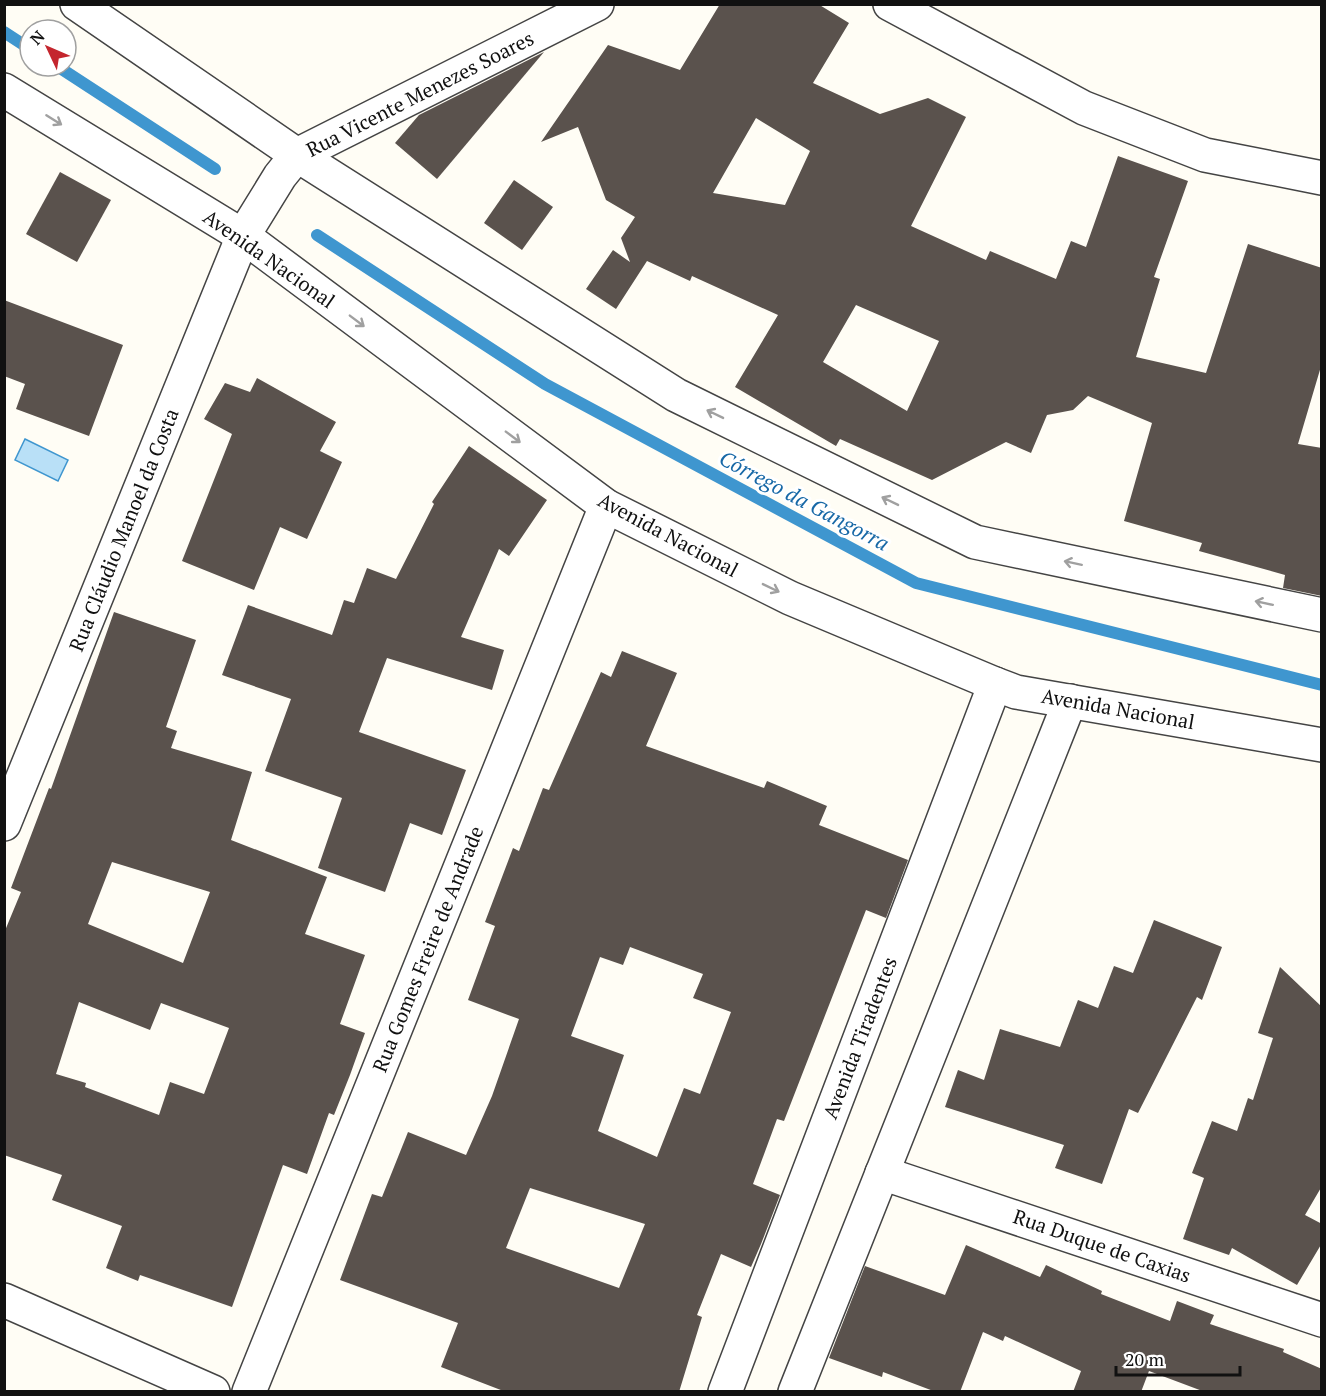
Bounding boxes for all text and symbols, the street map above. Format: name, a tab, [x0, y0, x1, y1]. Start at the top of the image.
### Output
north arrow	[18, 18, 78, 78]
street label: Rua Vicente Menezes Soares	[301, 24, 538, 163]
text: N	[25, 26, 49, 50]
one-way arrow	[45, 115, 62, 127]
street label: Avenida Nacional	[198, 203, 341, 314]
one-way arrow	[348, 314, 364, 327]
street label: Rua Cláudio Manoel da Costa	[62, 404, 185, 655]
one-way arrow	[707, 408, 725, 420]
one-way arrow	[505, 430, 521, 443]
water label: Córrego da Gangorra	[715, 444, 894, 557]
street label: Avenida Nacional	[593, 486, 743, 583]
one-way arrow	[882, 494, 900, 506]
one-way arrow	[1064, 557, 1084, 568]
one-way arrow	[761, 583, 779, 595]
one-way arrow	[1255, 597, 1275, 608]
street label: Avenida Nacional	[1039, 682, 1197, 735]
street label: Rua Gomes Freire de Andrade	[366, 822, 489, 1076]
street label: Avenida Tiradentes	[816, 953, 903, 1123]
street label: Rua Duque de Caxias	[1010, 1202, 1195, 1289]
scale bar	[1116, 1339, 1240, 1377]
text: 20 m	[1125, 1347, 1165, 1371]

